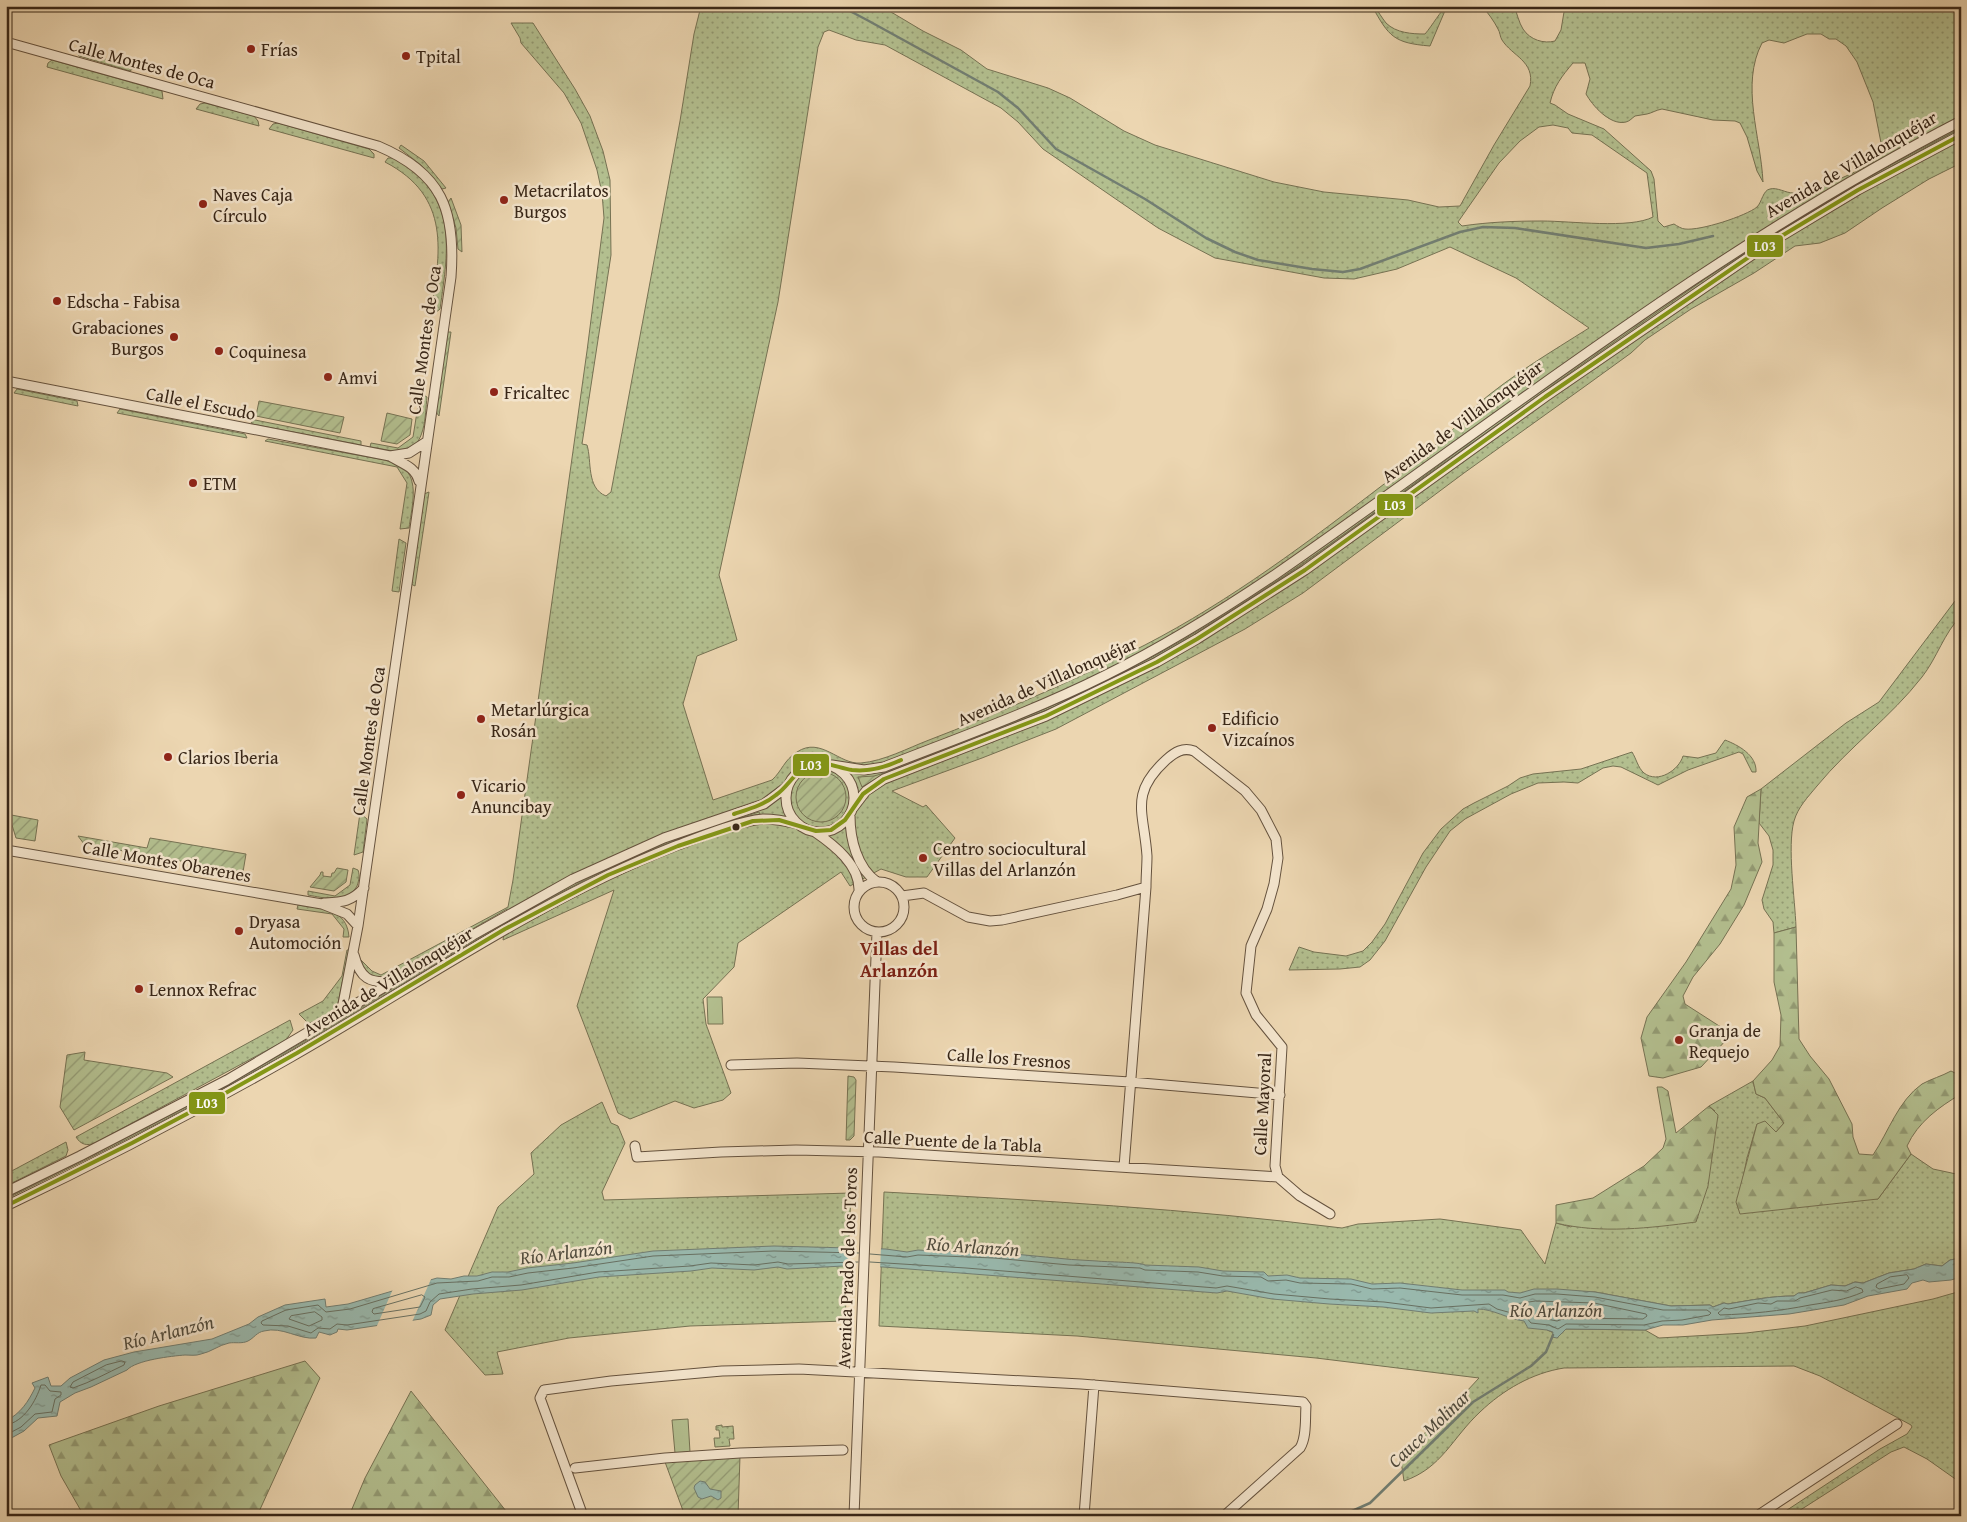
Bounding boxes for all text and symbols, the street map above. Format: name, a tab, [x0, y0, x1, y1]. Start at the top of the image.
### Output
street label: Calle Montes de Oca	[66, 31, 219, 96]
place label: Frías	[261, 36, 298, 63]
marker: Frías	[245, 43, 257, 55]
place label: Tpital	[416, 43, 461, 70]
marker: Tpital	[400, 50, 412, 62]
street label: Avenida de Villalonquéjar	[1760, 103, 1942, 224]
place label: Metacrilatos Burgos	[514, 177, 609, 225]
place label: Naves Caja Círculo	[213, 181, 293, 229]
marker: Metacrilatos Burgos	[498, 194, 510, 206]
marker: Naves Caja Círculo	[197, 198, 209, 210]
line badge: L03	[1746, 234, 1784, 258]
text: L03	[1754, 236, 1776, 256]
street label: Calle Montes de Oca	[400, 263, 448, 416]
place label: Edscha - Fabisa	[67, 288, 180, 315]
marker: Edscha - Fabisa	[51, 295, 63, 307]
place label: Grabaciones Burgos	[72, 314, 164, 362]
marker: Grabaciones Burgos	[168, 331, 180, 343]
place label: Coquinesa	[229, 338, 307, 365]
marker: Coquinesa	[213, 345, 225, 357]
street label: Avenida de Villalonquéjar	[1375, 353, 1549, 489]
place label: Amvi	[338, 364, 378, 391]
marker: Amvi	[322, 371, 334, 383]
street label: Calle el Escudo	[144, 379, 258, 427]
place label: Fricaltec	[504, 379, 570, 406]
marker: Fricaltec	[488, 386, 500, 398]
place label: ETM	[203, 470, 237, 497]
marker: ETM	[187, 477, 199, 489]
line badge: L03	[1376, 493, 1414, 517]
text: L03	[1384, 495, 1406, 515]
street label: Avenida de Villalonquéjar	[953, 629, 1142, 733]
street label: Calle Montes de Oca	[344, 664, 392, 817]
place label: Metarlúrgica Rosán	[491, 696, 590, 744]
place label: Edificio Vizcaínos	[1222, 705, 1295, 753]
marker: Metarlúrgica Rosán	[475, 713, 487, 725]
marker: Edificio Vizcaínos	[1206, 722, 1218, 734]
place label: Clarios Iberia	[178, 744, 279, 771]
marker: Clarios Iberia	[162, 751, 174, 763]
line badge: L03	[792, 753, 830, 777]
text: L03	[800, 755, 822, 775]
place label: Vicario Anuncibay	[471, 772, 552, 820]
marker: Vicario Anuncibay	[455, 789, 467, 801]
unlabelled marker	[731, 822, 741, 832]
street label: Calle Montes Obarenes	[81, 833, 253, 889]
place label: Centro sociocultural Villas del Arlanzón	[933, 835, 1086, 883]
marker: Centro sociocultural Villas del Arlanzón	[917, 852, 929, 864]
place label: Dryasa Automoción	[249, 908, 341, 956]
street label: Avenida de Villalonquéjar	[298, 919, 479, 1043]
marker: Dryasa Automoción	[233, 925, 245, 937]
district label: Villas del Arlanzón	[860, 934, 939, 984]
place label: Lennox Refrac	[149, 976, 257, 1003]
marker: Lennox Refrac	[133, 983, 145, 995]
place label: Granja de Requejo	[1689, 1017, 1761, 1065]
marker: Granja de Requejo	[1673, 1034, 1685, 1046]
street label: Calle los Fresnos	[946, 1040, 1072, 1076]
street label: Calle Mayoral	[1246, 1052, 1278, 1156]
line badge: L03	[188, 1091, 226, 1115]
text: L03	[196, 1093, 218, 1113]
street label: Calle Puente de la Tabla	[863, 1123, 1043, 1159]
street label: Avenida Prado de los Toros	[830, 1167, 864, 1369]
water label: Río Arlanzón	[925, 1229, 1021, 1263]
water label: Río Arlanzón	[517, 1232, 614, 1272]
water label: Río Arlanzón	[1509, 1296, 1603, 1324]
water label: Río Arlanzón	[119, 1307, 217, 1357]
water label: Cauce Molinar	[1381, 1382, 1477, 1474]

